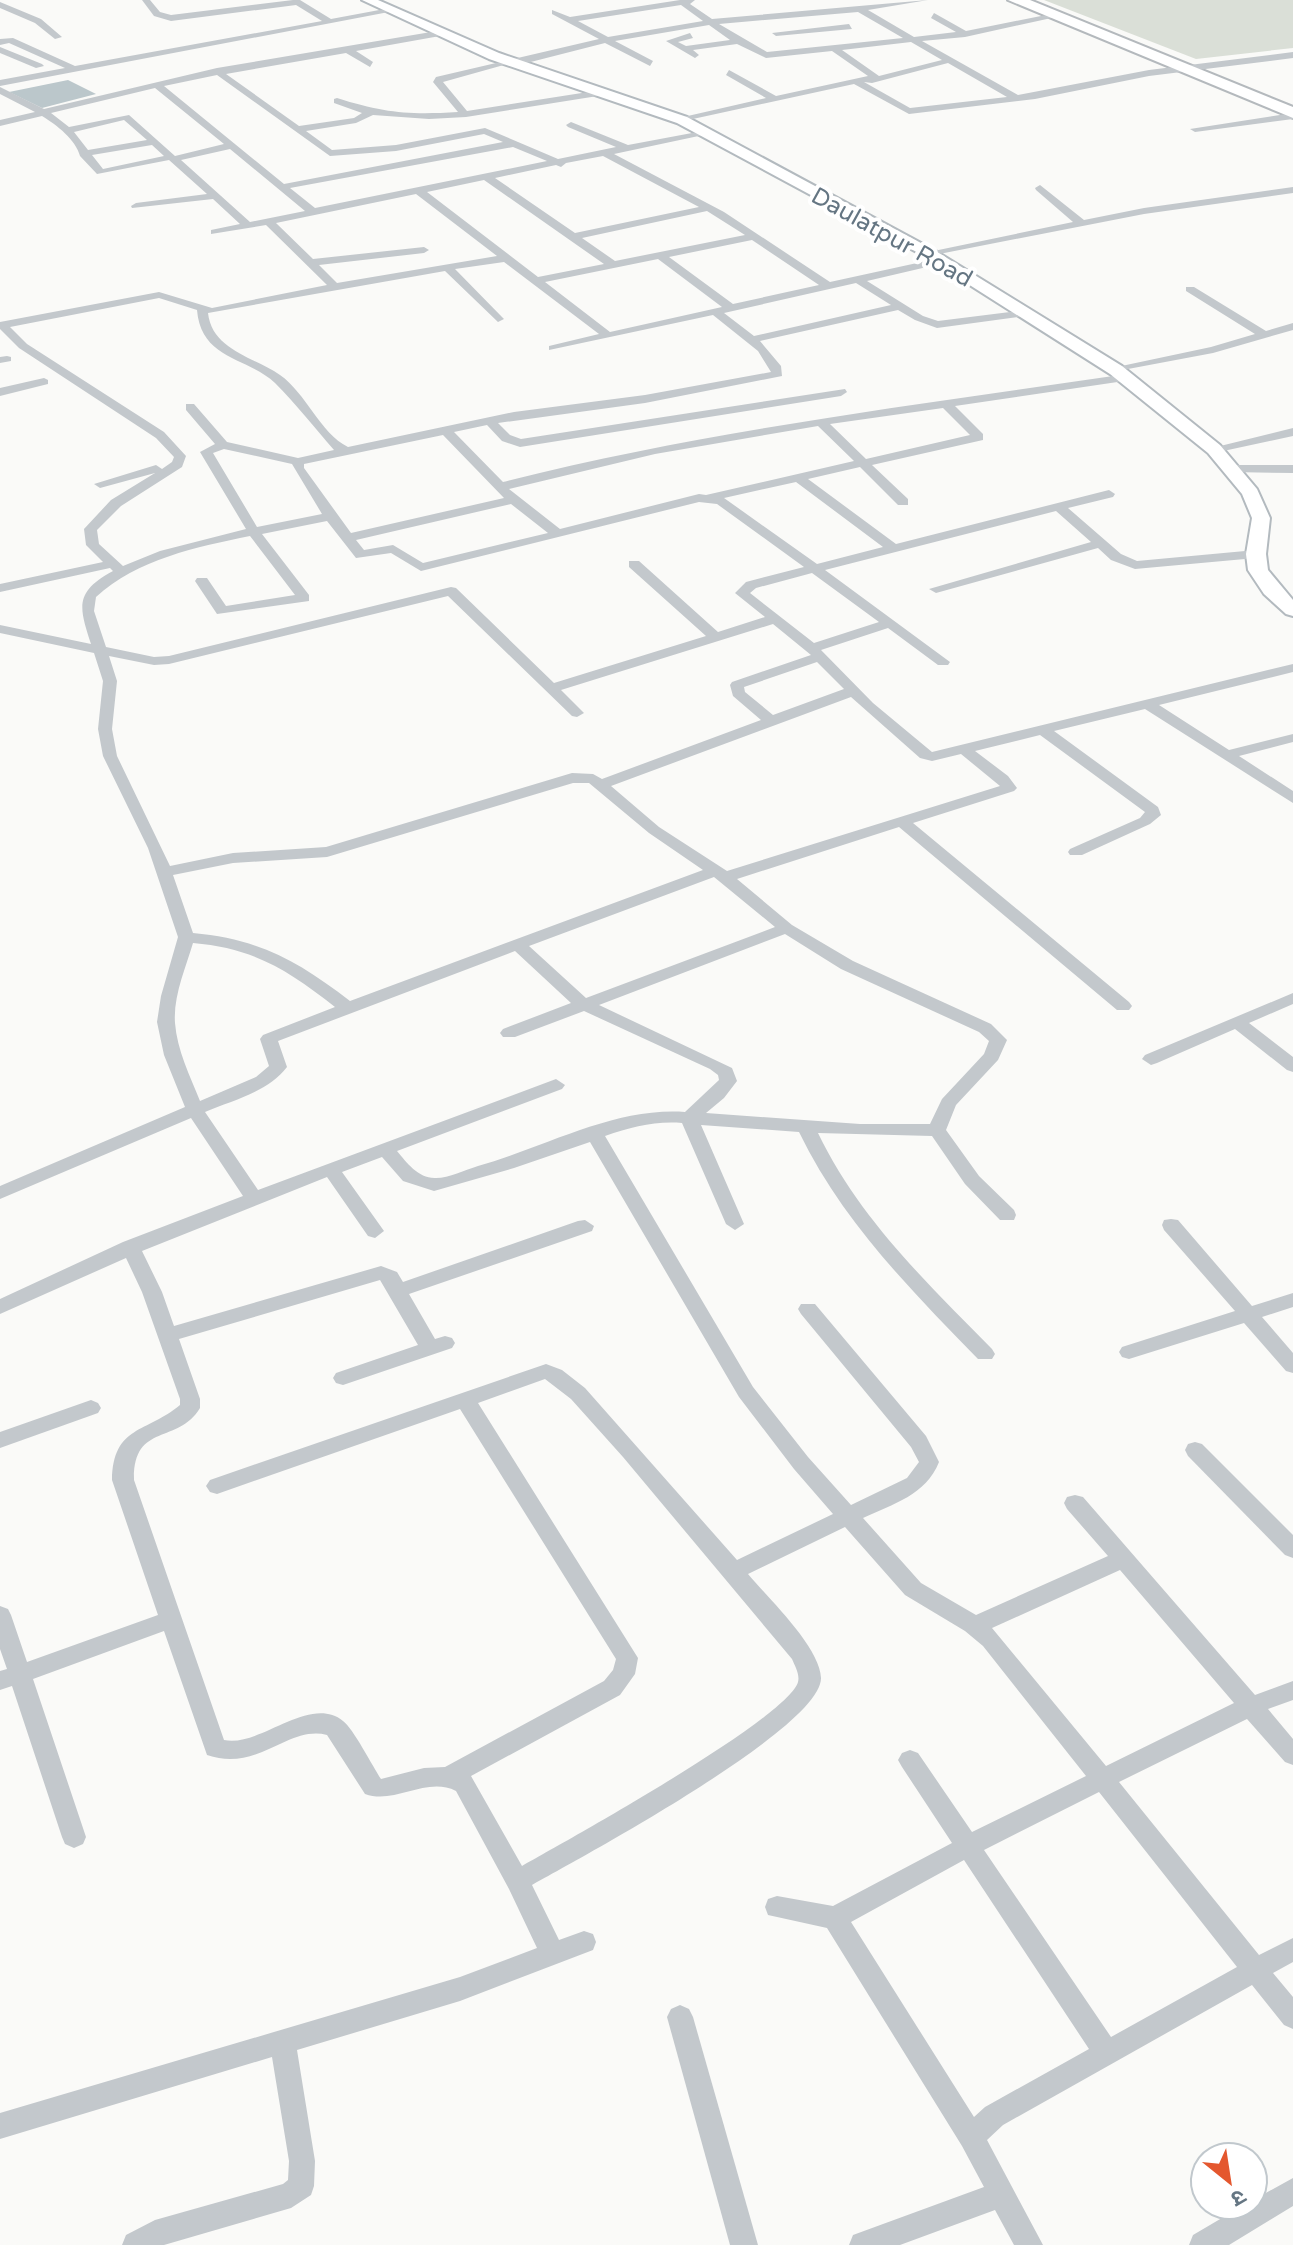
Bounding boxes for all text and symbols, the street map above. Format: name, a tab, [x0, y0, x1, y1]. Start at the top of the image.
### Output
street label: Daulatpur Road	[806, 181, 977, 294]
north arrow	[1189, 2141, 1269, 2221]
text: उ	[1225, 2183, 1251, 2212]

